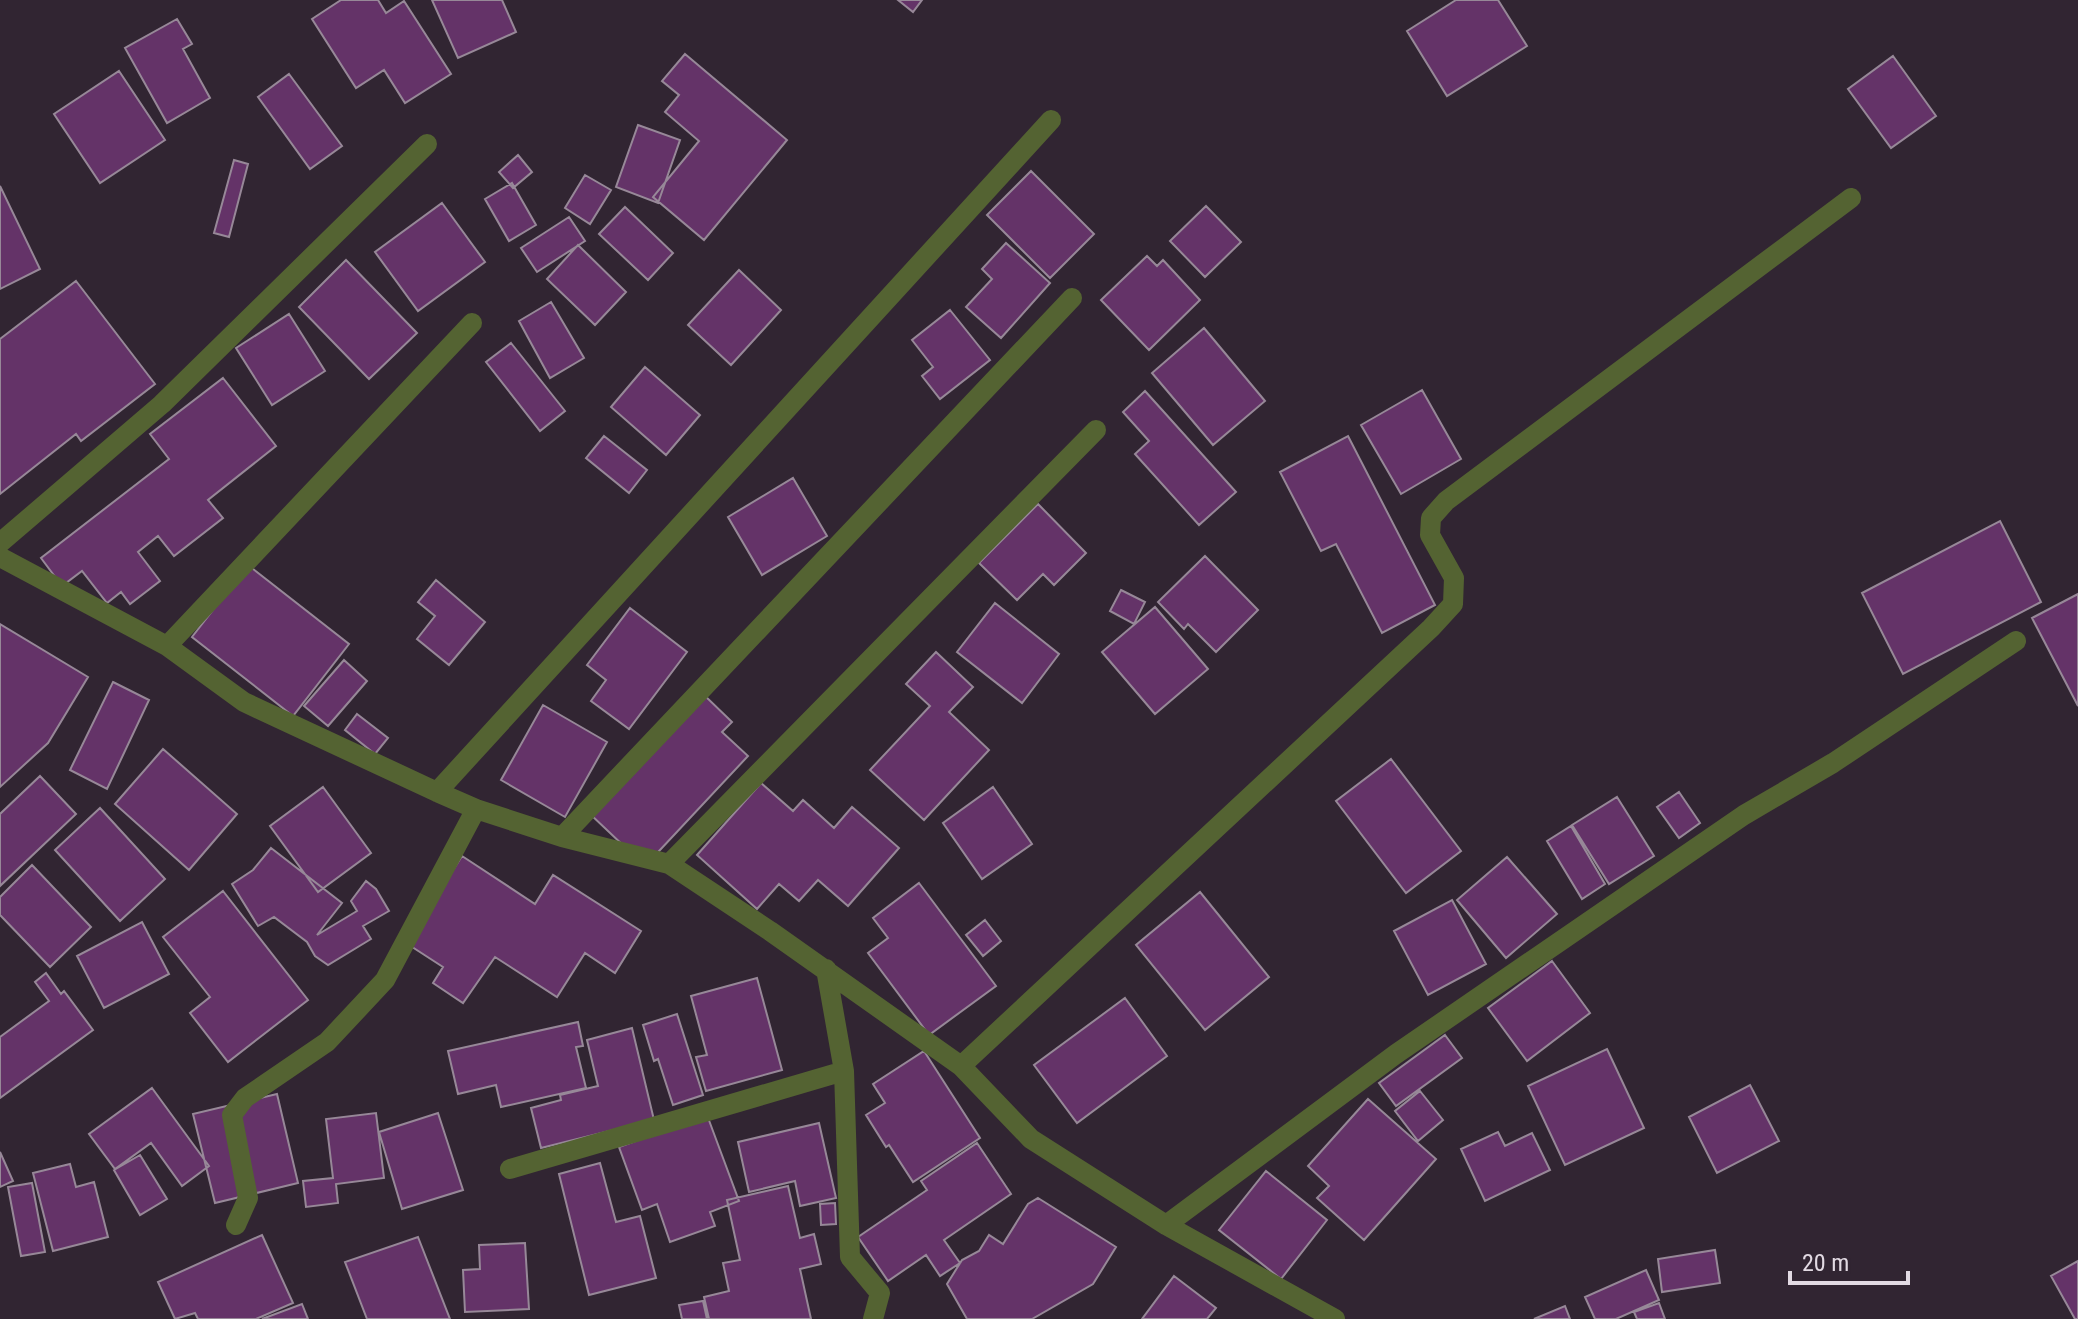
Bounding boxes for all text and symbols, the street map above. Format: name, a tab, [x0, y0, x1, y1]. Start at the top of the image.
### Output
scale bar	[1790, 1235, 1908, 1285]
text: 20 m	[1802, 1249, 1849, 1277]

